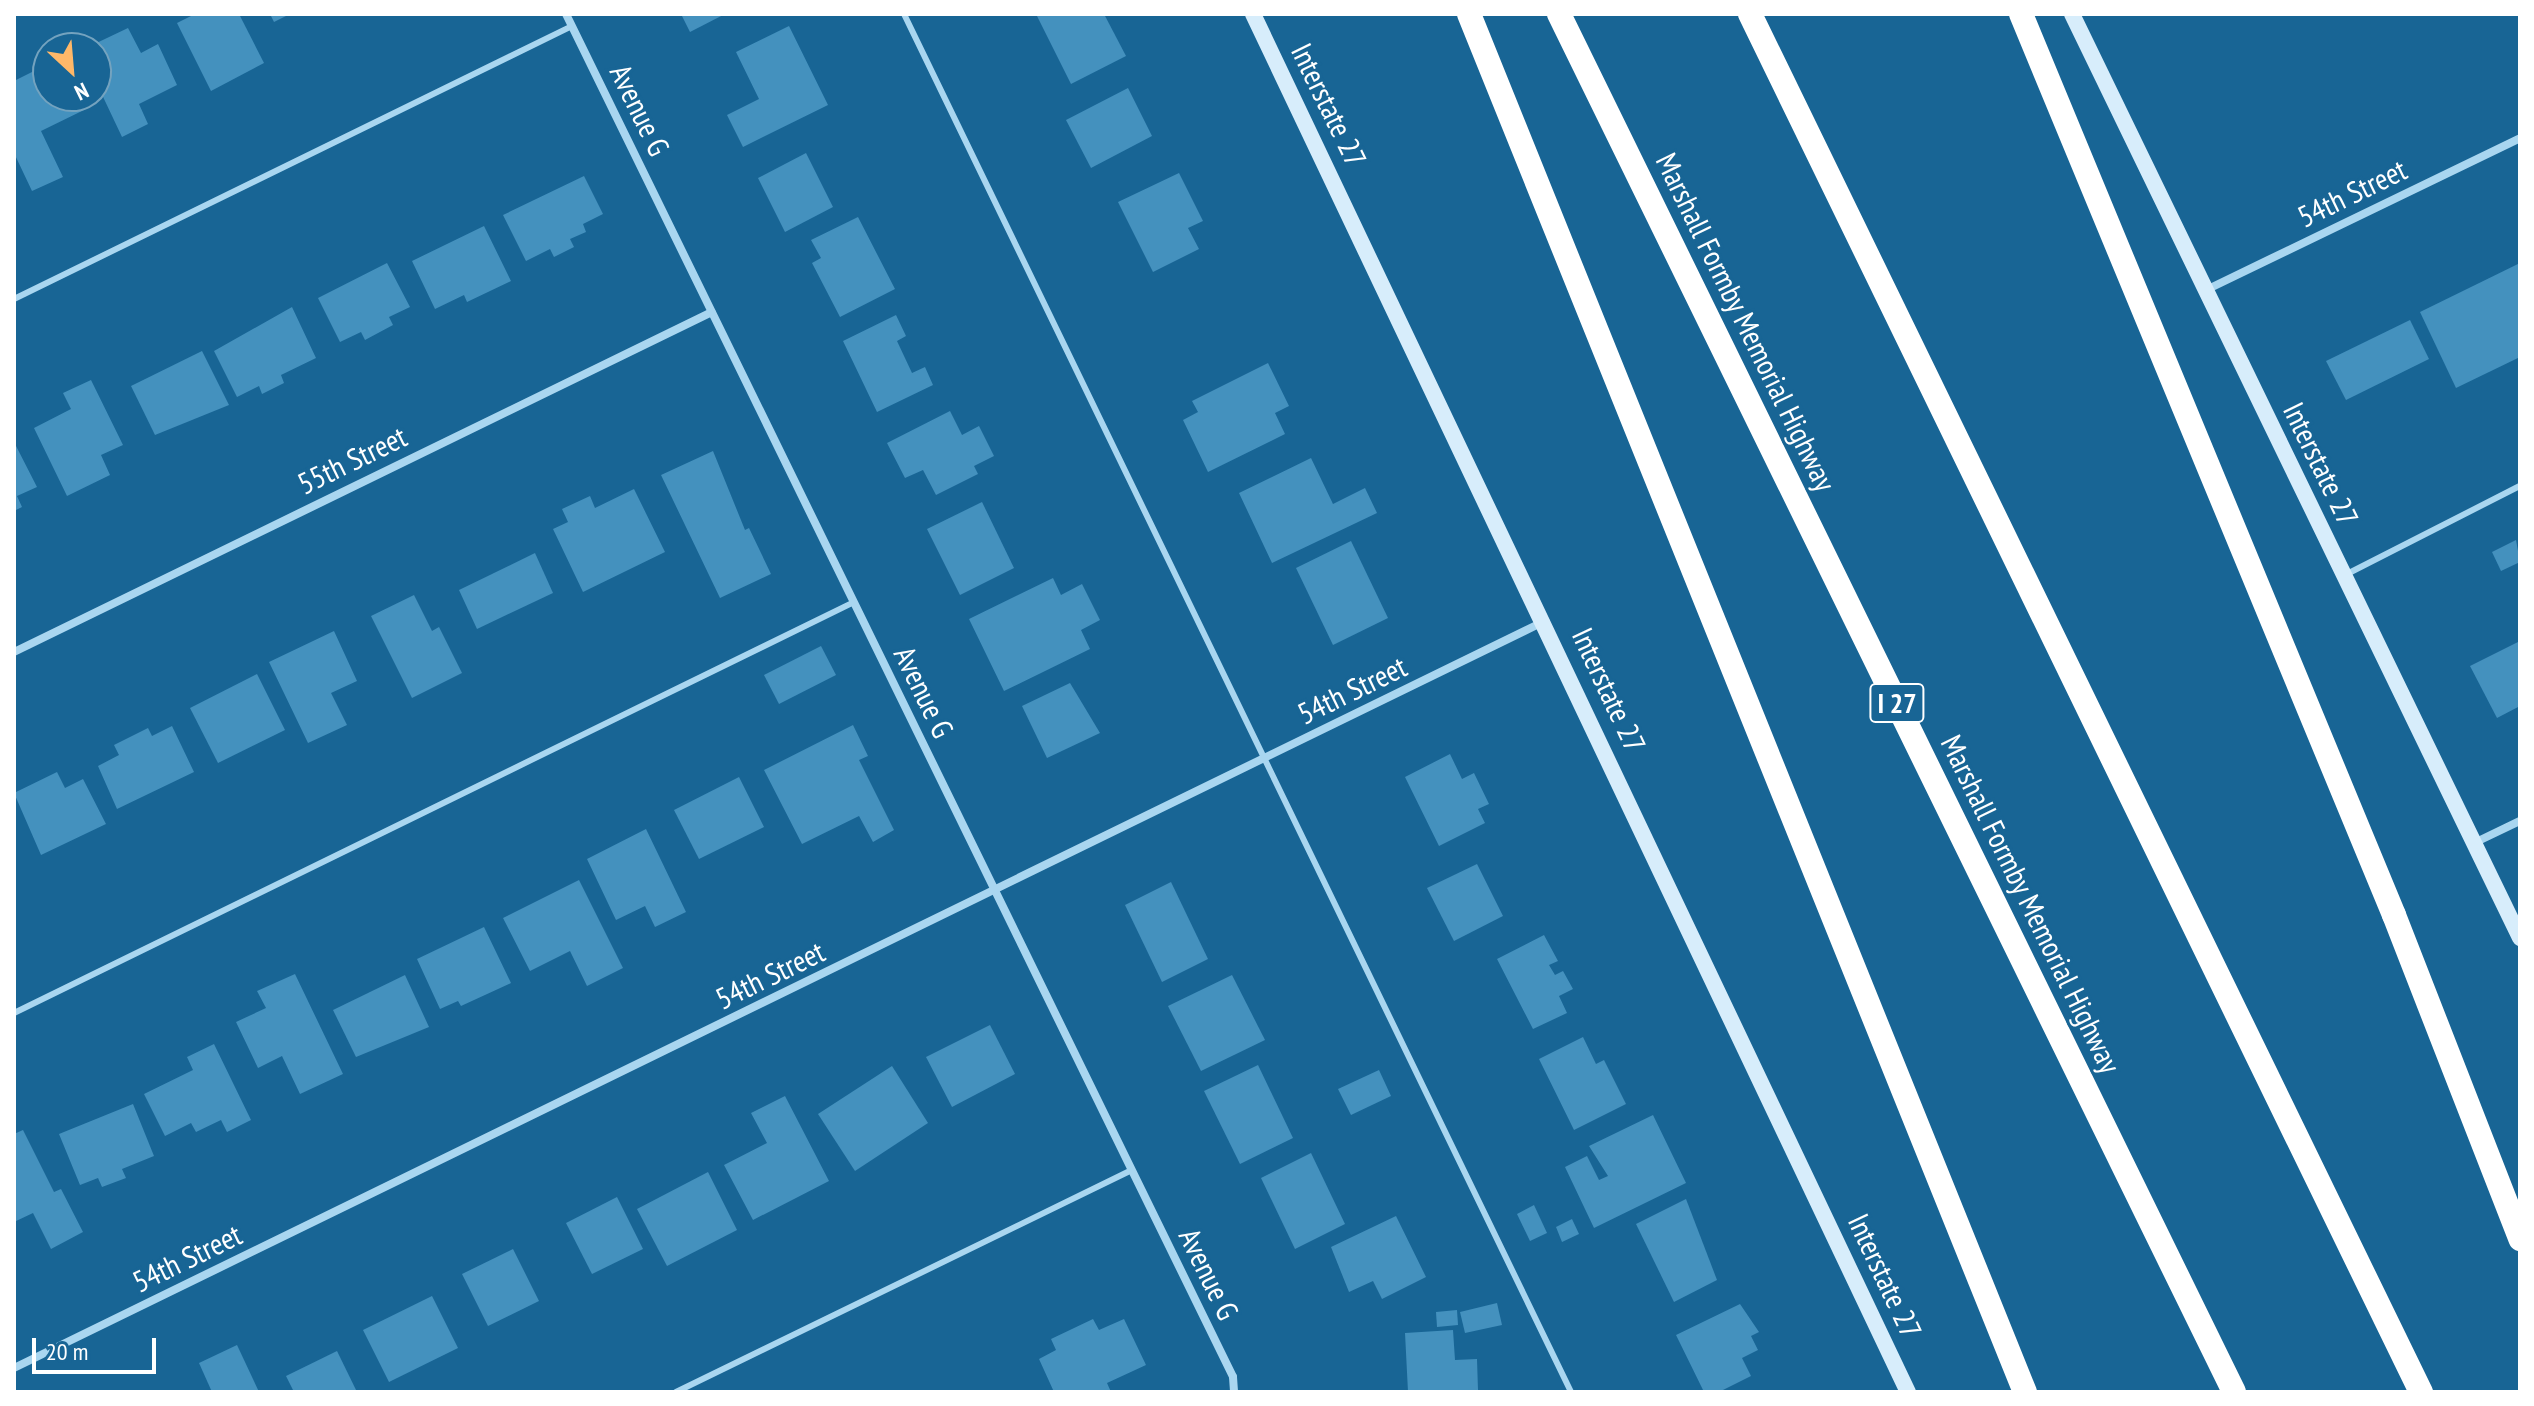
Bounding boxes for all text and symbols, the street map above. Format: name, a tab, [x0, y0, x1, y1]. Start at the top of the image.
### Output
north arrow	[32, 32, 112, 112]
street label: Interstate 27	[1284, 37, 1374, 173]
street label: Avenue G	[603, 59, 677, 161]
text: N	[70, 77, 93, 107]
street label: Marshall Formby Memorial Highway	[1648, 147, 1844, 497]
street label: 54th Street	[2292, 151, 2412, 235]
street label: Interstate 27	[2276, 396, 2366, 532]
street label: 55th Street	[292, 418, 412, 502]
street label: Interstate 27	[1565, 622, 1653, 758]
street label: Avenue G	[887, 641, 961, 743]
street label: 54th Street	[1292, 648, 1412, 732]
road number: I 27	[1869, 679, 1925, 727]
street label: Marshall Formby Memorial Highway	[1933, 729, 2129, 1079]
street label: 54th Street	[710, 933, 830, 1017]
street label: Interstate 27	[1841, 1208, 1929, 1344]
street label: 54th Street	[127, 1216, 247, 1300]
street label: Avenue G	[1172, 1223, 1246, 1325]
scale bar	[36, 1322, 160, 1372]
text: 20 m	[46, 1336, 88, 1367]

